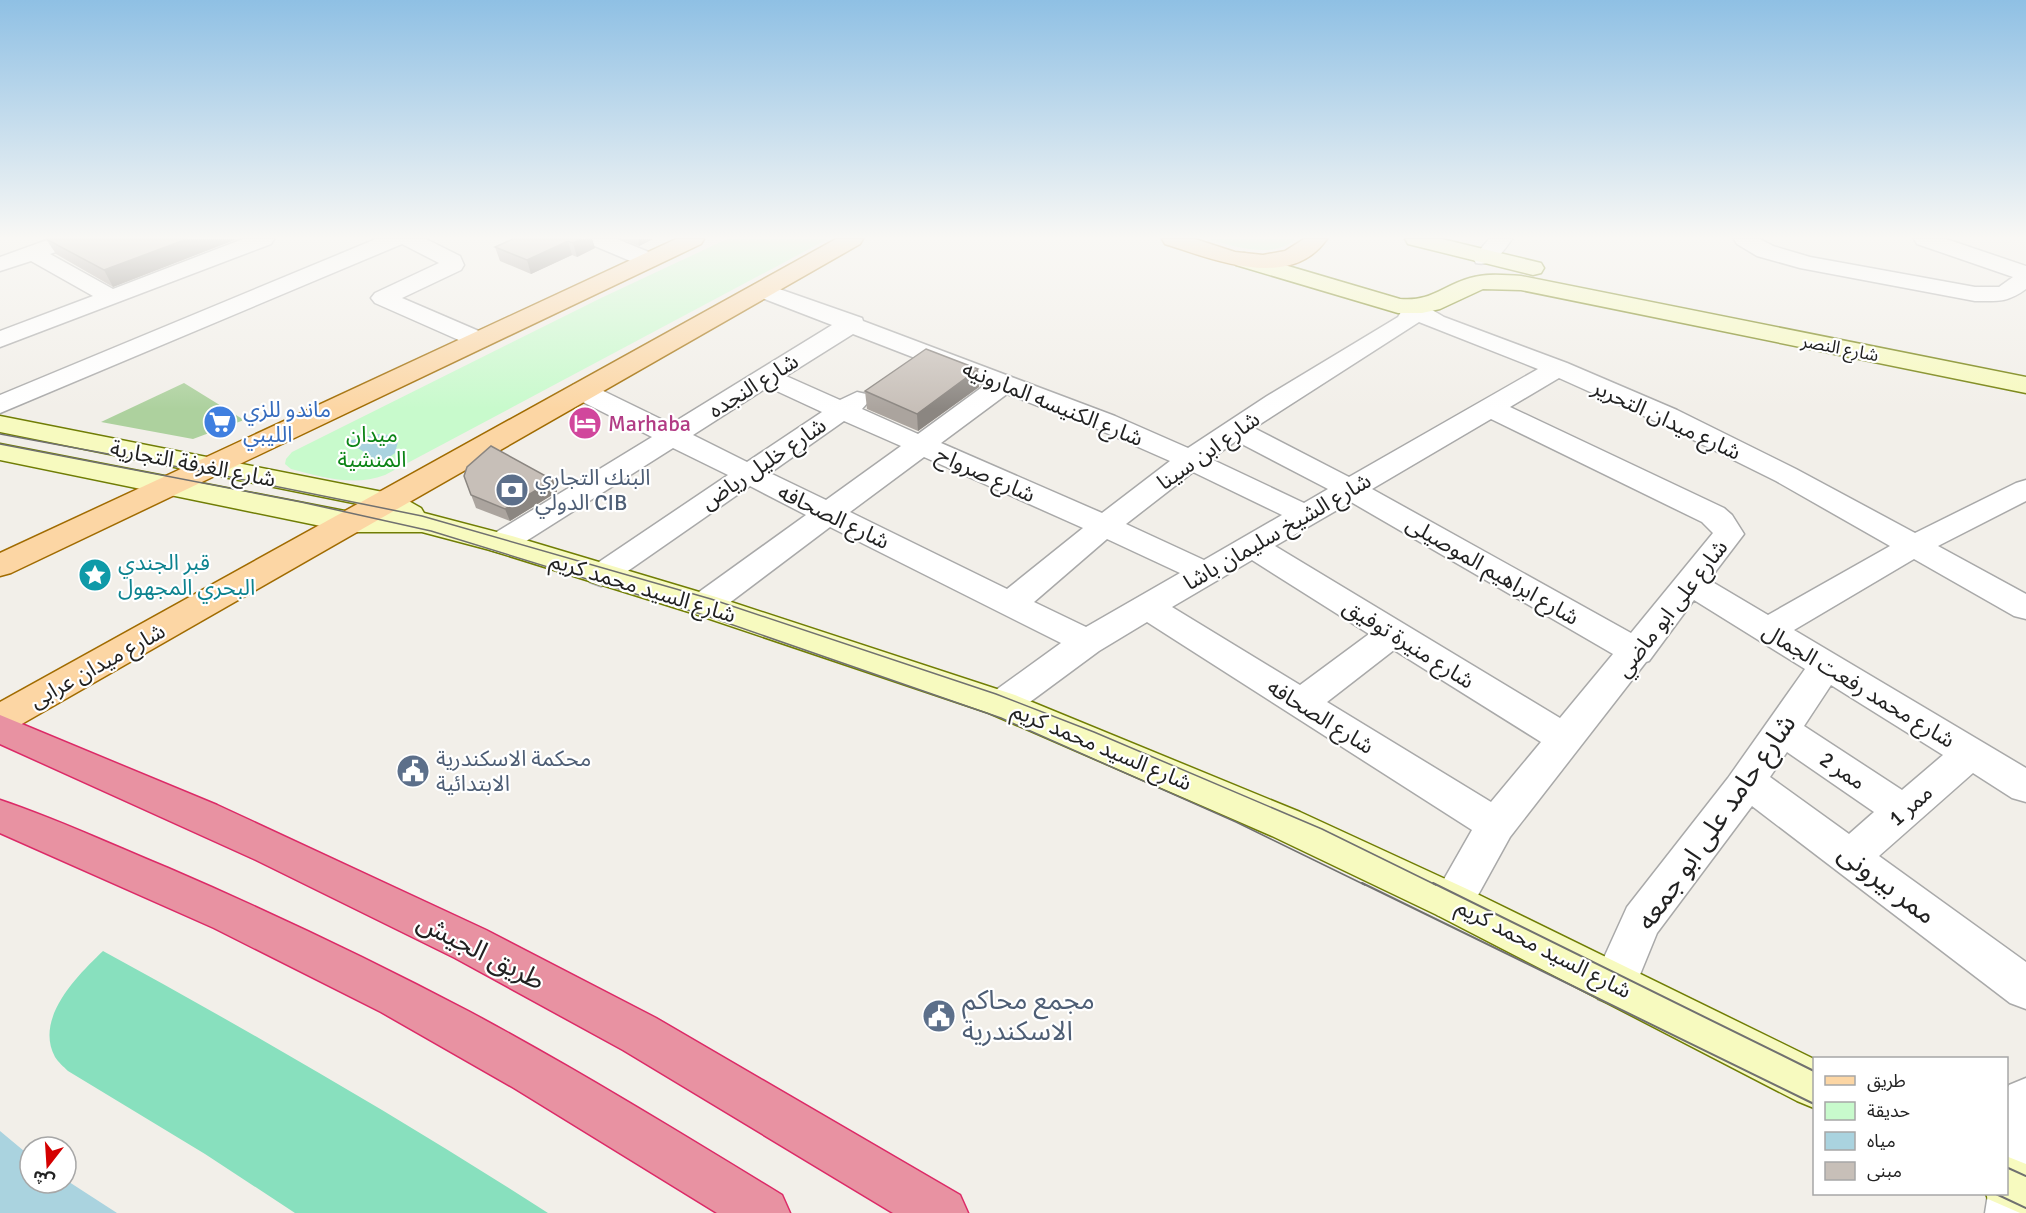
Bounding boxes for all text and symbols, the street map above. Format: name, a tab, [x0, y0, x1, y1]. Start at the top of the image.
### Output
street label: شارع النصر	[1798, 330, 1881, 369]
street label: شارع النجده	[703, 347, 805, 426]
street label: شارع الكنيسه المارونيه	[957, 355, 1147, 455]
street label: شارع ميدان التحرير	[1586, 373, 1745, 468]
place label: ماندو للزي الليبي	[243, 396, 331, 451]
supermarket icon: ماندو للزي الليبي	[202, 404, 238, 440]
hotel icon: Marhaba	[567, 405, 603, 441]
street label: شارع ابن سينا	[1152, 405, 1267, 498]
place label: Marhaba	[608, 410, 691, 437]
street label: شارع خليل رياض	[695, 412, 833, 518]
park label: ميدان المنشية	[338, 421, 406, 473]
street label: شارع الغرفة التجارية	[107, 434, 278, 496]
street label: شارع صرواح	[931, 441, 1039, 511]
place label: البنك التجاري الدولي CIB	[535, 464, 651, 519]
street label: شارع الشيخ سليمان باشا	[1179, 467, 1377, 599]
bank icon: البنك التجاري الدولي CIB	[494, 472, 530, 508]
street label: شارع الصحافه	[772, 478, 894, 558]
street label: شارع ابراهيم الموصيلى	[1400, 510, 1584, 634]
street label: شارع على ابو ماضي	[1609, 534, 1736, 684]
street label: شارع السيد محمد كريم	[546, 546, 739, 631]
place label: قبر الجندي البحري المجهول	[118, 549, 255, 604]
place icon: قبر الجندي البحري المجهول	[77, 557, 113, 593]
street label: شارع منيرة توفيق	[1337, 592, 1479, 697]
street label: شارع ميدان عرابى	[25, 617, 171, 716]
street label: شارع محمد رفعت الجمال	[1756, 617, 1960, 756]
street label: شارع الصحافه	[1261, 673, 1379, 762]
street label: شارع السيد محمد كريم	[1007, 696, 1196, 799]
street label: شارع حامد على ابو جمعه	[1630, 708, 1806, 938]
place label: محكمة الاسكندرية الابتدائية	[436, 745, 591, 797]
street label: ممر 2	[1815, 745, 1871, 796]
public building icon: محكمة الاسكندرية الابتدائية	[395, 753, 431, 789]
street label: ممر 1	[1883, 779, 1938, 832]
street label: ممر بيرونى	[1831, 837, 1942, 932]
street label: شارع السيد محمد كريم	[1450, 893, 1636, 1007]
street label: طريق الجيش	[411, 905, 550, 998]
place label: مجمع محاكم الاسكندرية	[962, 984, 1095, 1048]
public building icon: مجمع محاكم الاسكندرية	[921, 998, 957, 1034]
legend	[1813, 1057, 2008, 1195]
text: طريق	[1867, 1070, 1906, 1092]
text: حديقة	[1867, 1100, 1910, 1122]
text: مياه	[1867, 1130, 1896, 1152]
north arrow	[18, 1135, 78, 1195]
text: مبنى	[1867, 1160, 1902, 1182]
text: ش	[30, 1166, 57, 1191]

